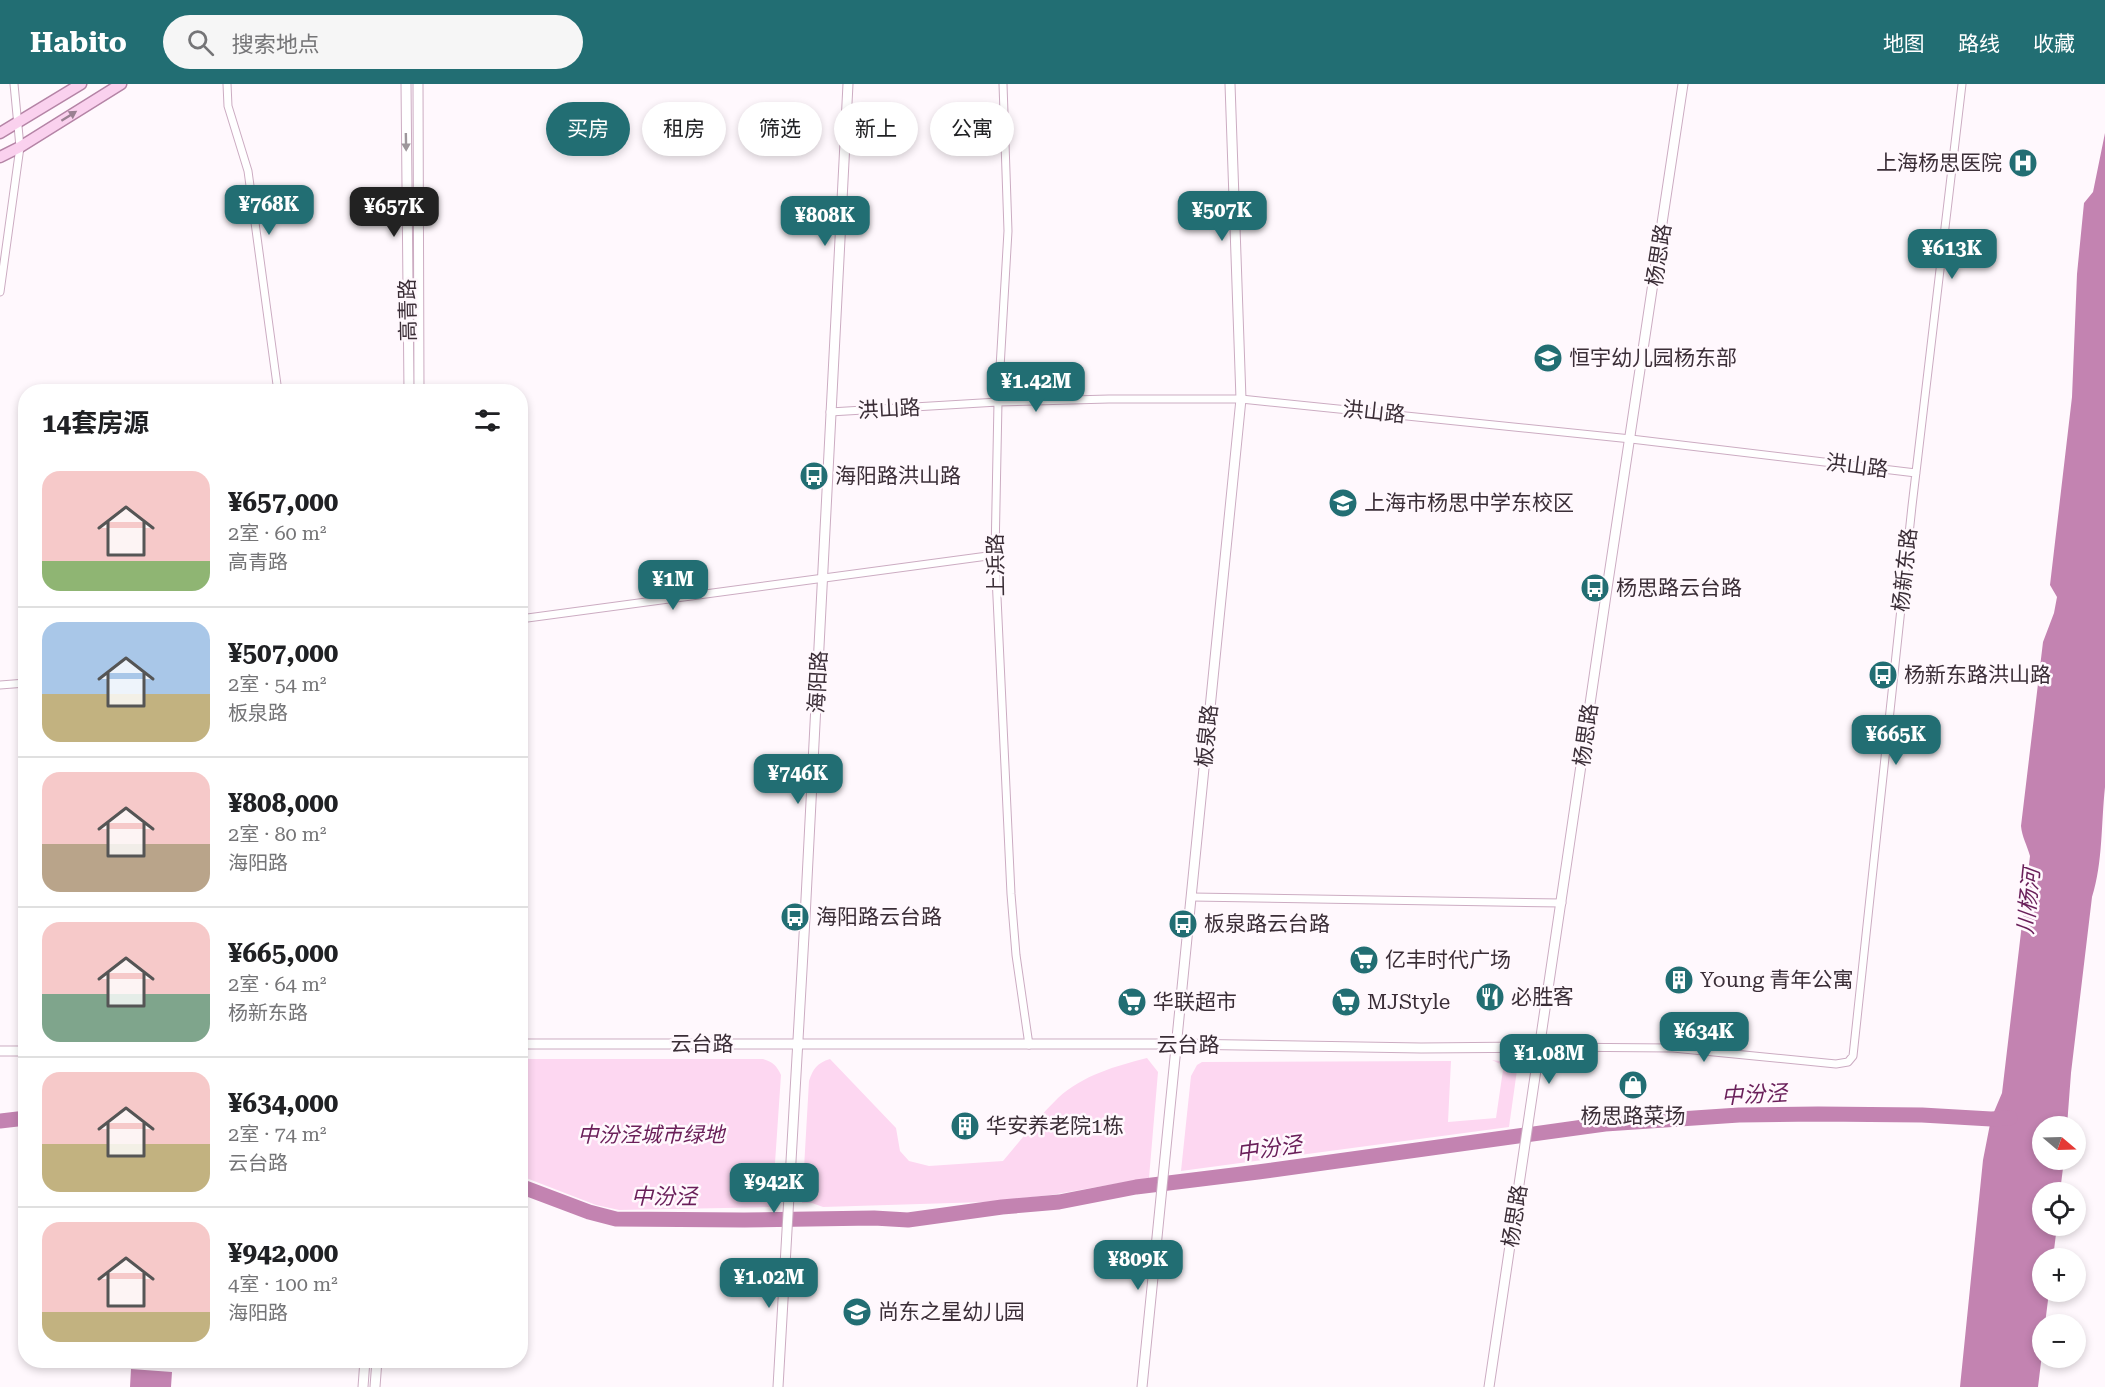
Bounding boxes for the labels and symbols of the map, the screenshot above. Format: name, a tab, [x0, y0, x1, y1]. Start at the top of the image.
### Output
one-way arrow	[61, 110, 77, 121]
one-way arrow	[402, 133, 411, 152]
hospital icon: 上海杨思医院	[2007, 147, 2039, 179]
place label: 上海杨思医院	[1876, 151, 2002, 175]
pin: ¥768K	[227, 185, 311, 236]
pin: ¥657K	[352, 187, 436, 238]
pin: ¥507K	[1180, 191, 1264, 242]
pin: ¥808K	[783, 196, 867, 247]
street label: 杨思路	[1642, 222, 1676, 288]
pin: ¥613K	[1910, 229, 1994, 280]
street label: 高青路	[395, 278, 421, 342]
school or university icon: 恒宇幼儿园杨东部	[1532, 342, 1564, 374]
place label: 恒宇幼儿园杨东部	[1569, 346, 1737, 370]
pin: ¥1.42M	[987, 362, 1085, 413]
street label: 洪山路	[857, 395, 921, 423]
street label: 洪山路	[1341, 397, 1407, 427]
street label: 洪山路	[1824, 450, 1890, 482]
bus stop icon: 海阳路洪山路	[798, 460, 830, 492]
place label: 海阳路洪山路	[835, 464, 961, 488]
school or university icon: 上海市杨思中学东校区	[1327, 487, 1359, 519]
place label: 上海市杨思中学东校区	[1364, 491, 1574, 515]
street label: 杨新东路	[1889, 527, 1921, 613]
street label: 上浜路	[983, 533, 1009, 597]
pin: ¥1M	[644, 560, 702, 611]
bus stop icon: 杨思路云台路	[1579, 572, 1611, 604]
place label: 杨思路云台路	[1616, 576, 1742, 600]
street label: 海阳路	[804, 650, 832, 714]
bus stop icon: 杨新东路洪山路	[1867, 659, 1899, 691]
place label: 杨新东路洪山路	[1904, 663, 2051, 687]
street label: 杨思路	[1570, 702, 1602, 768]
street label: 板泉路	[1192, 703, 1222, 769]
pin: ¥665K	[1854, 715, 1938, 766]
pin: ¥746K	[756, 754, 840, 805]
water label: 川杨河	[2013, 863, 2045, 935]
bus stop icon: 海阳路云台路	[779, 901, 811, 933]
place label: 海阳路云台路	[816, 905, 942, 929]
bus stop icon: 板泉路云台路	[1167, 908, 1199, 940]
place label: 板泉路云台路	[1204, 912, 1330, 936]
supermarket icon: 亿丰时代广场	[1348, 944, 1380, 976]
place label: 亿丰时代广场	[1385, 948, 1511, 972]
building icon: Young 青年公寓	[1663, 964, 1695, 996]
place label: Young 青年公寓	[1700, 968, 1854, 992]
restaurant icon: 必胜客	[1474, 981, 1506, 1013]
place label: 必胜客	[1511, 985, 1574, 1009]
supermarket icon: 华联超市	[1116, 986, 1148, 1018]
supermarket icon: MJStyle	[1330, 986, 1362, 1018]
place label: 华联超市	[1153, 990, 1237, 1014]
place label: MJStyle	[1367, 990, 1450, 1014]
pin: ¥634K	[1662, 1012, 1746, 1063]
street label: 云台路	[671, 1032, 734, 1056]
street label: 云台路	[1157, 1033, 1220, 1057]
pin: ¥1.08M	[1500, 1034, 1598, 1085]
shop icon: 杨思路菜场	[1617, 1069, 1649, 1101]
water label: 中汾泾	[1720, 1080, 1790, 1109]
place label: 杨思路菜场	[1581, 1104, 1686, 1128]
building icon: 华安养老院1栋	[949, 1110, 981, 1142]
place label: 华安养老院1栋	[986, 1114, 1124, 1138]
north arrow	[2032, 1116, 2086, 1170]
park label: 中汾泾城市绿地	[578, 1123, 726, 1147]
water label: 中汾泾	[1235, 1131, 1305, 1165]
pin: ¥942K	[732, 1163, 816, 1214]
street label: 杨思路	[1498, 1183, 1532, 1249]
water label: 中汾泾	[631, 1184, 699, 1209]
pin: ¥809K	[1096, 1240, 1180, 1291]
pin: ¥1.02M	[720, 1258, 818, 1309]
school or university icon: 尚东之星幼儿园	[841, 1296, 873, 1328]
place label: 尚东之星幼儿园	[878, 1300, 1025, 1324]

